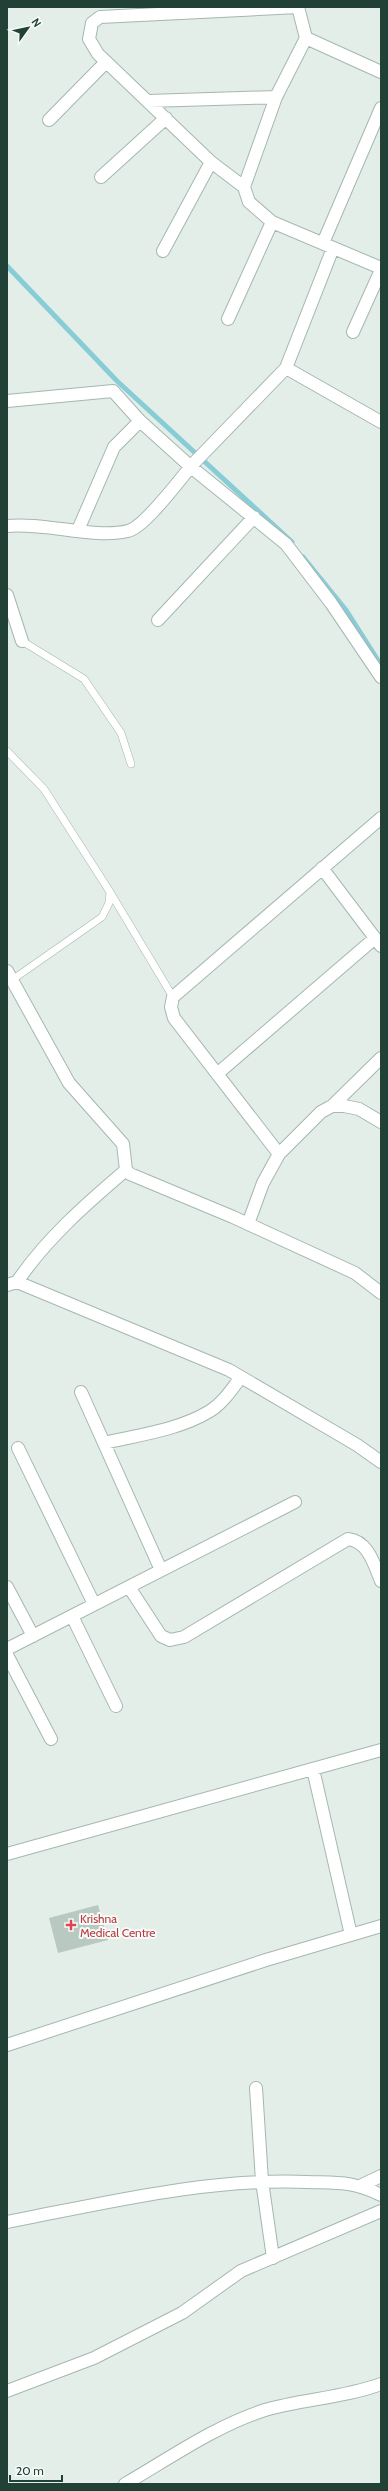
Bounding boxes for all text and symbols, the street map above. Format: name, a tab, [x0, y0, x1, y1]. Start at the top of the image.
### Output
north arrow	[8, 8, 48, 48]
text: N	[28, 15, 44, 30]
place label: Krishna Medical Centre	[80, 1911, 156, 1940]
marker: Krishna Medical Centre	[65, 1919, 77, 1931]
scale bar	[10, 2457, 62, 2483]
text: 20 m	[16, 2463, 44, 2478]

